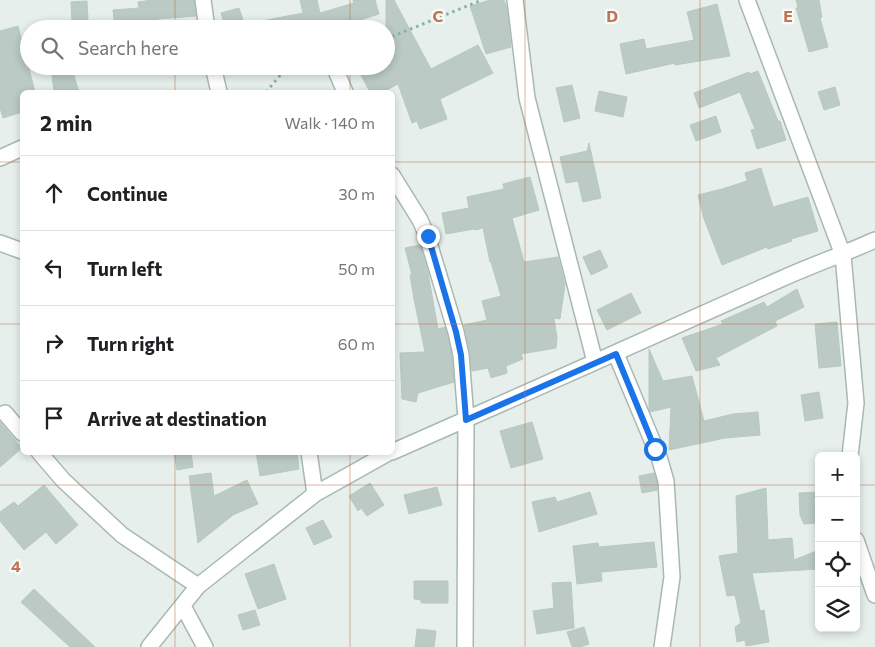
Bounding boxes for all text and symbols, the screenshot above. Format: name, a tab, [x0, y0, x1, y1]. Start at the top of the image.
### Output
text: C	[433, 6, 444, 25]
text: D	[606, 6, 618, 25]
text: E	[783, 6, 793, 25]
search box	[20, 20, 395, 75]
icon: search	[38, 34, 66, 62]
text: Search here	[78, 36, 178, 59]
text: 2 min	[40, 110, 92, 135]
text: Walk · 140 m	[285, 113, 375, 132]
icon: ahead	[40, 179, 68, 207]
text: Continue	[87, 182, 167, 205]
text: 30 m	[338, 184, 375, 203]
route end	[417, 225, 440, 248]
icon: left	[40, 254, 68, 282]
text: Turn left	[87, 257, 162, 280]
text: 50 m	[338, 259, 375, 278]
icon: right	[40, 329, 68, 357]
text: Turn right	[87, 332, 174, 355]
text: 60 m	[338, 334, 375, 353]
icon: arrive	[40, 404, 68, 432]
text: Arrive at destination	[87, 407, 267, 430]
route start	[644, 438, 667, 461]
map controls	[815, 452, 860, 632]
button: +	[815, 452, 860, 497]
button: −	[815, 497, 860, 542]
button: locate	[815, 542, 860, 587]
text: 4	[11, 556, 21, 575]
button: layers	[815, 587, 860, 632]

